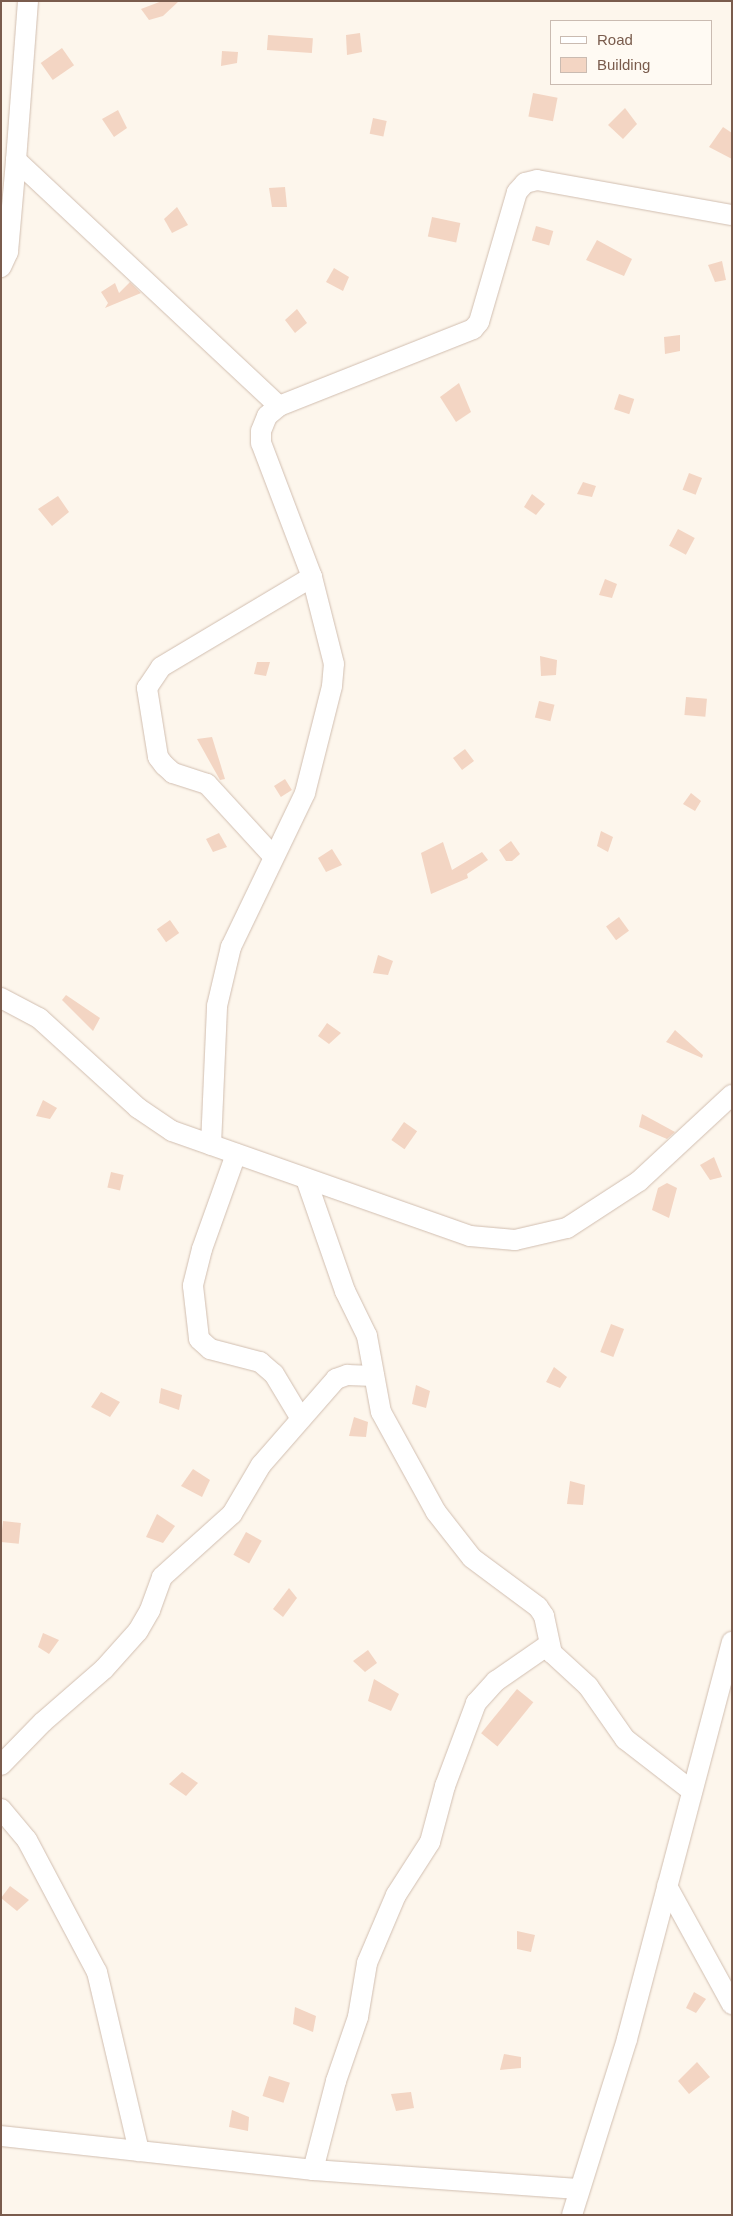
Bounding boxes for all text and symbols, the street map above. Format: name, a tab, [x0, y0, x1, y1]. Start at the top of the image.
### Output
legend	[550, 20, 713, 85]
text: Road	[597, 31, 633, 48]
text: Building	[597, 56, 650, 73]

